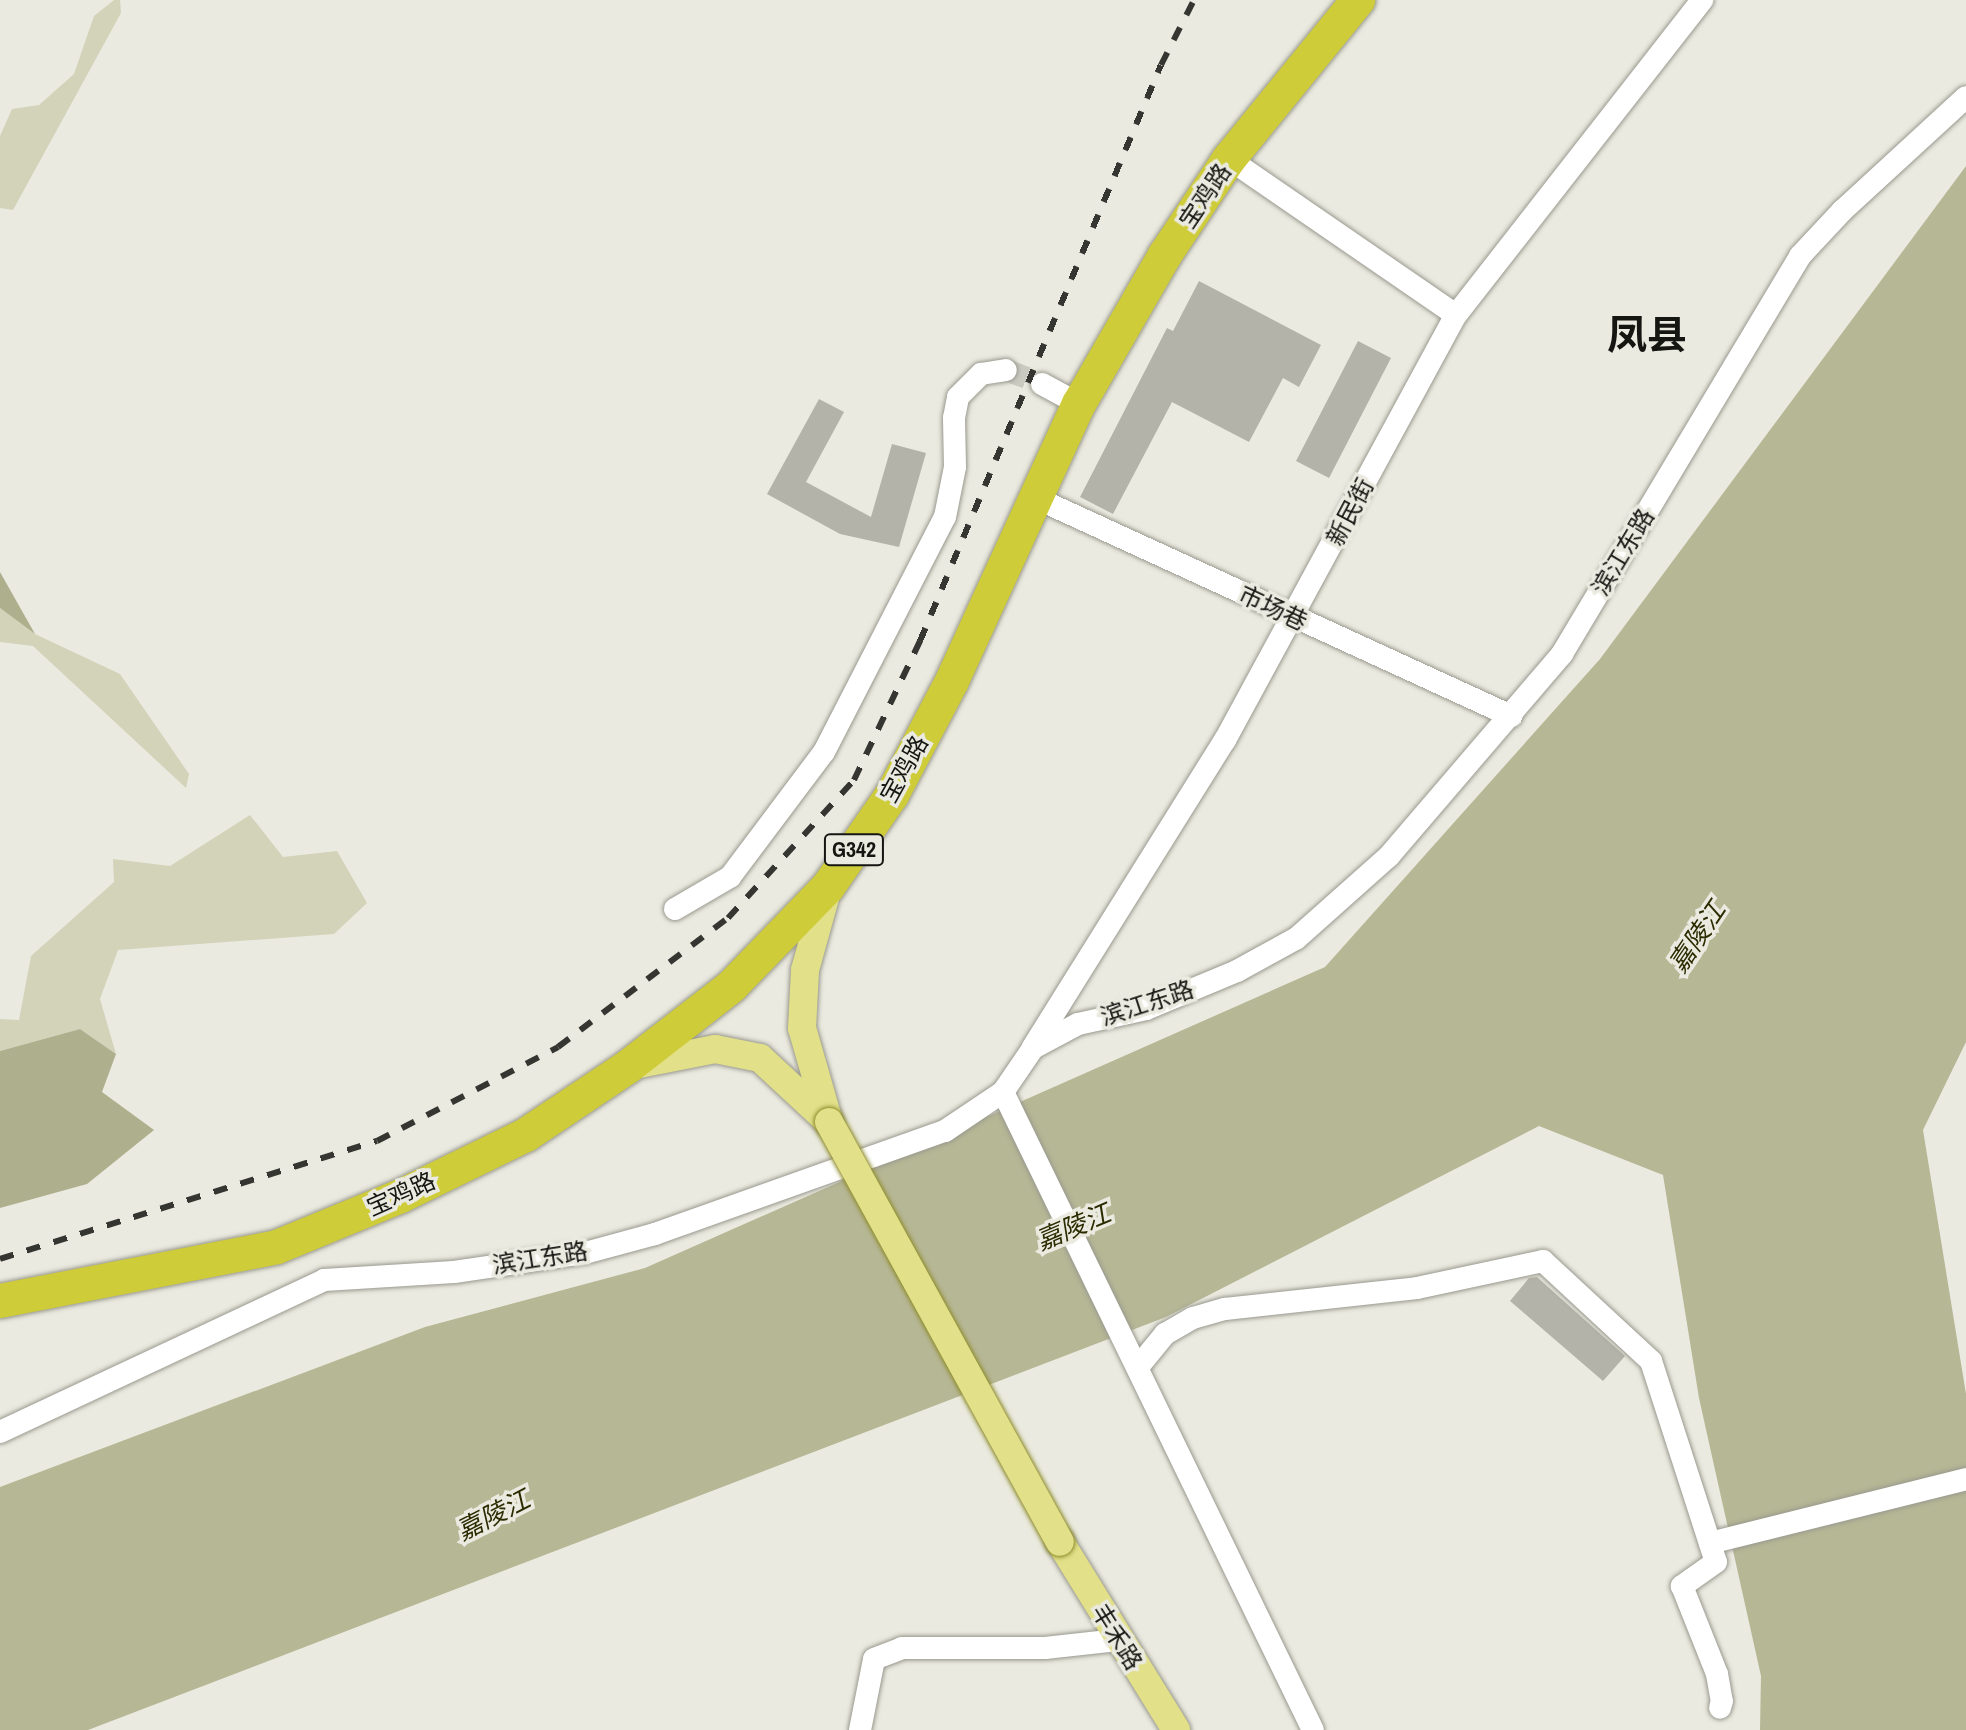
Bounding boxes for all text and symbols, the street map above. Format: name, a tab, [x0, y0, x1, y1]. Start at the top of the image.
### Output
street label: 宝鸡路	[1173, 158, 1237, 234]
district label: 凤县	[1607, 311, 1687, 359]
street label: 新民街	[1320, 473, 1380, 551]
street label: 滨江东路	[1586, 503, 1660, 601]
street label: 市场巷	[1234, 580, 1312, 636]
street label: 宝鸡路	[874, 731, 934, 807]
road number: G342	[822, 832, 886, 868]
water label: 嘉陵江	[1662, 896, 1732, 978]
street label: 滨江东路	[1097, 974, 1197, 1032]
street label: 宝鸡路	[362, 1166, 440, 1222]
water label: 嘉陵江	[1031, 1197, 1115, 1257]
street label: 滨江东路	[490, 1236, 590, 1280]
water label: 嘉陵江	[451, 1483, 535, 1547]
street label: 丰禾路	[1086, 1599, 1148, 1675]

